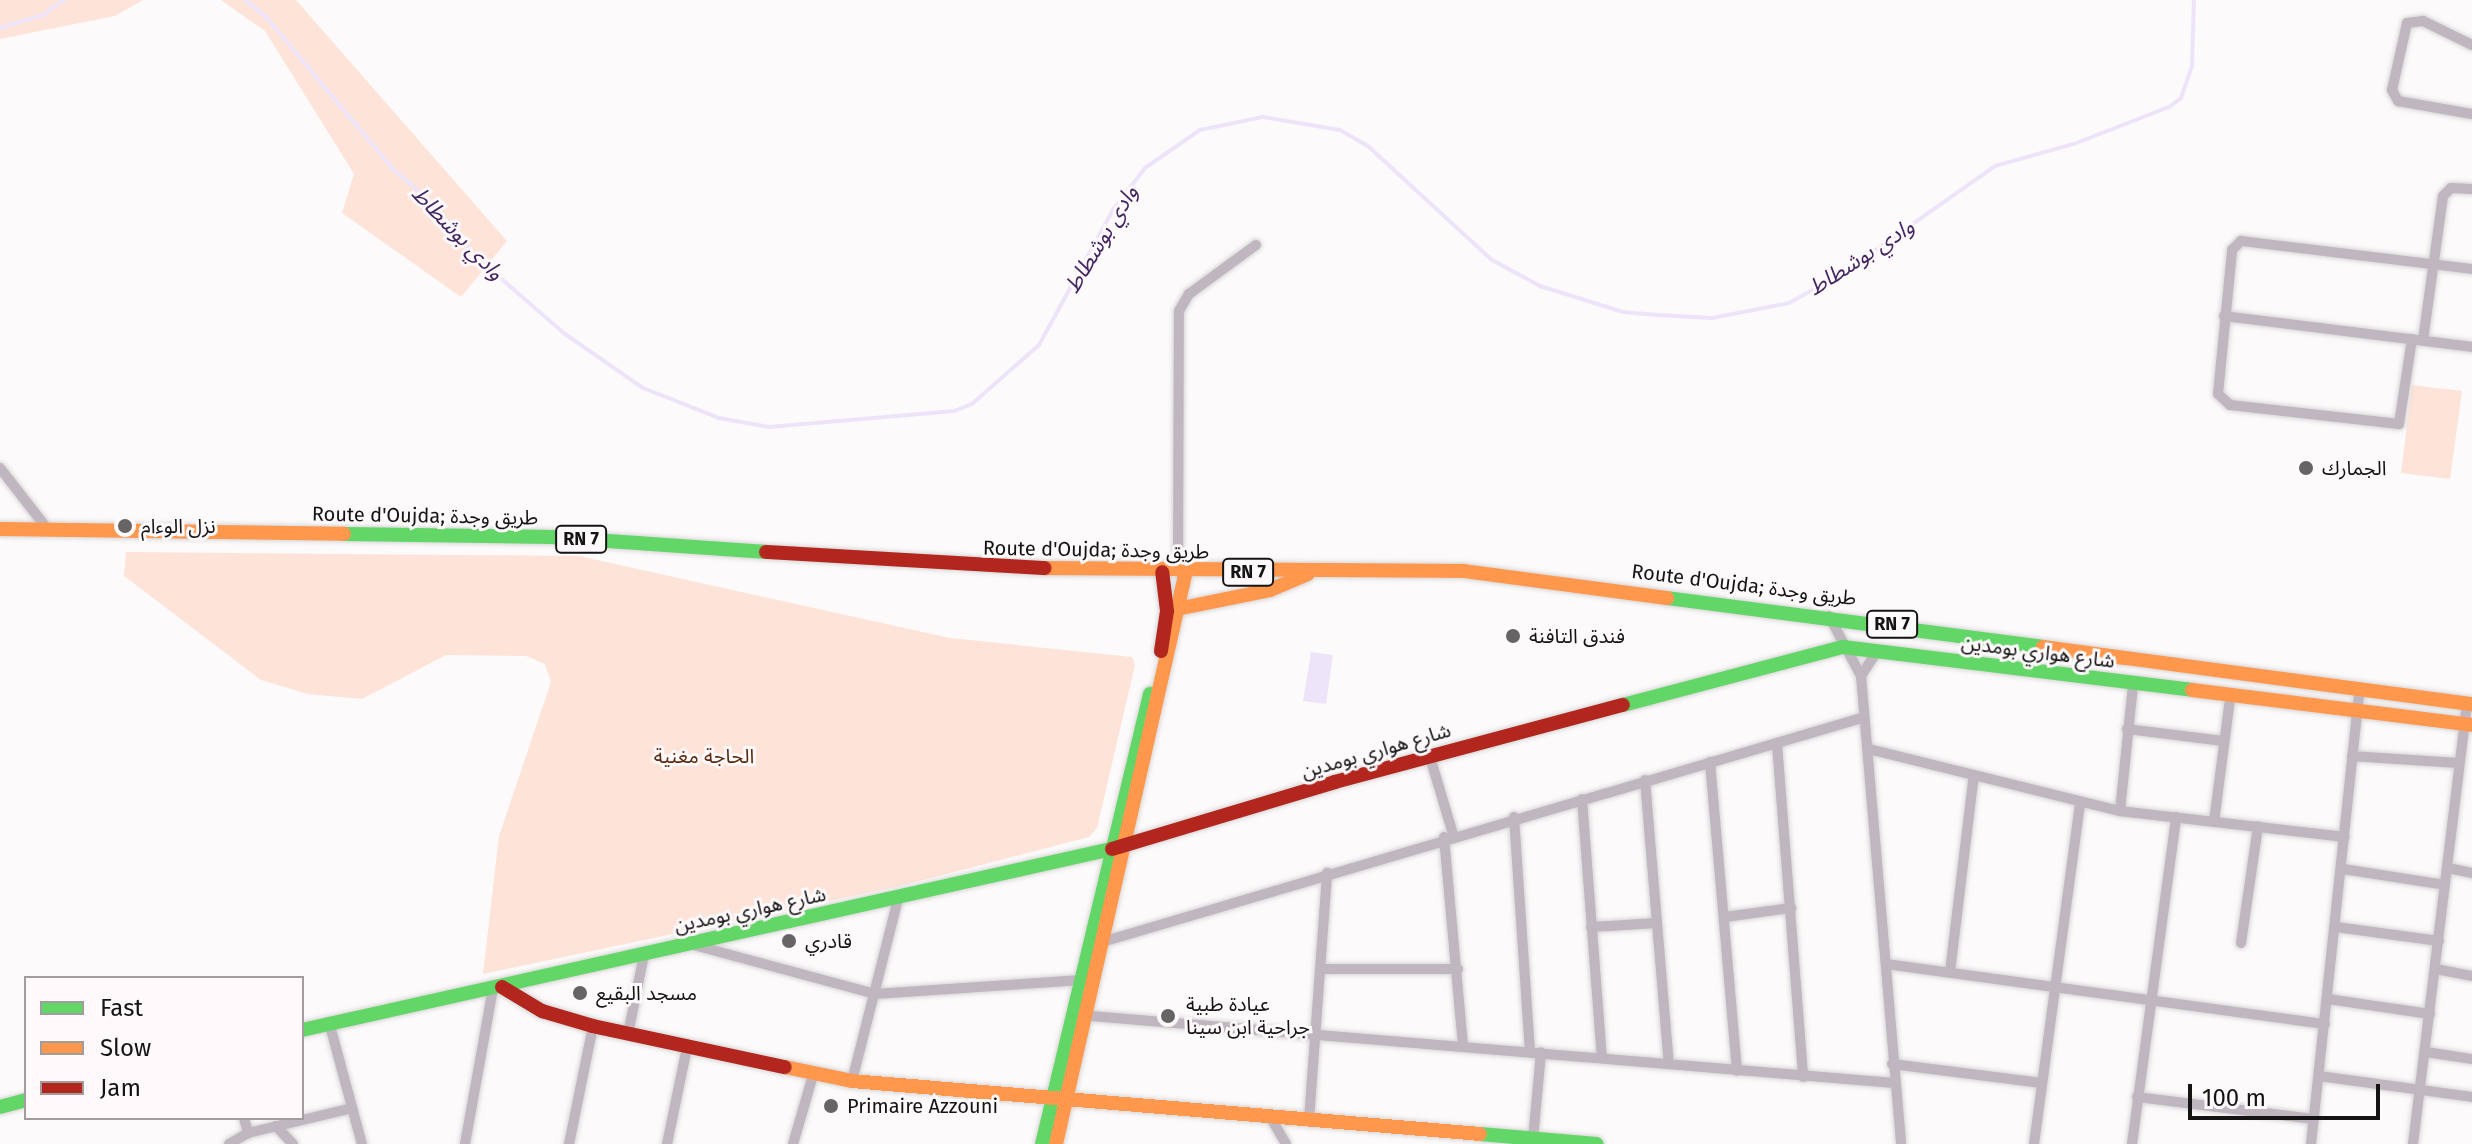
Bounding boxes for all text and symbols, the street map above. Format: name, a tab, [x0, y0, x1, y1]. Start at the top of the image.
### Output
water label: وادي بوشطاط	[407, 180, 509, 286]
water label: وادي بوشطاط	[1059, 180, 1143, 298]
water label: وادي بوشطاط	[1803, 213, 1919, 301]
place label: الجمارك	[2322, 456, 2387, 480]
marker: الجمارك	[2297, 459, 2315, 477]
street label: Route d'Oujda; طريق وجدة	[312, 502, 538, 530]
place label: نزل الوءام	[141, 514, 216, 538]
marker: نزل الوءام	[116, 517, 134, 535]
road number: RN 7	[555, 525, 607, 553]
street label: Route d'Oujda; طريق وجدة	[983, 536, 1209, 564]
road number: RN 7	[1222, 558, 1274, 586]
street label: Route d'Oujda; طريق وجدة	[1630, 559, 1858, 611]
road number: RN 7	[1866, 610, 1918, 638]
place label: فندق التافنة	[1529, 624, 1625, 648]
marker: فندق التافنة	[1504, 627, 1522, 645]
street label: شارع هواري بومدين	[1960, 631, 2116, 673]
street label: شارع هواري بومدين	[1299, 718, 1453, 784]
park label: الحاجة مغنية	[654, 744, 754, 768]
street label: شارع هواري بومدين	[672, 882, 828, 938]
place label: قادري	[805, 929, 852, 953]
marker: قادري	[780, 932, 798, 950]
legend	[24, 976, 304, 1120]
place label: مسجد البقيع	[596, 981, 697, 1005]
marker: مسجد البقيع	[571, 984, 589, 1002]
place label: عيادة طبية جراحية ابن سينا	[1186, 992, 1310, 1039]
text: Fast	[100, 994, 143, 1022]
marker: عيادة طبية جراحية ابن سينا	[1157, 1005, 1179, 1027]
text: Slow	[100, 1034, 151, 1062]
scale bar	[2192, 1068, 2384, 1118]
text: Jam	[100, 1074, 141, 1102]
text: 100 m	[2202, 1084, 2266, 1112]
place label: Primaire Azzouni	[847, 1094, 998, 1118]
marker: Primaire Azzouni	[822, 1097, 840, 1115]

